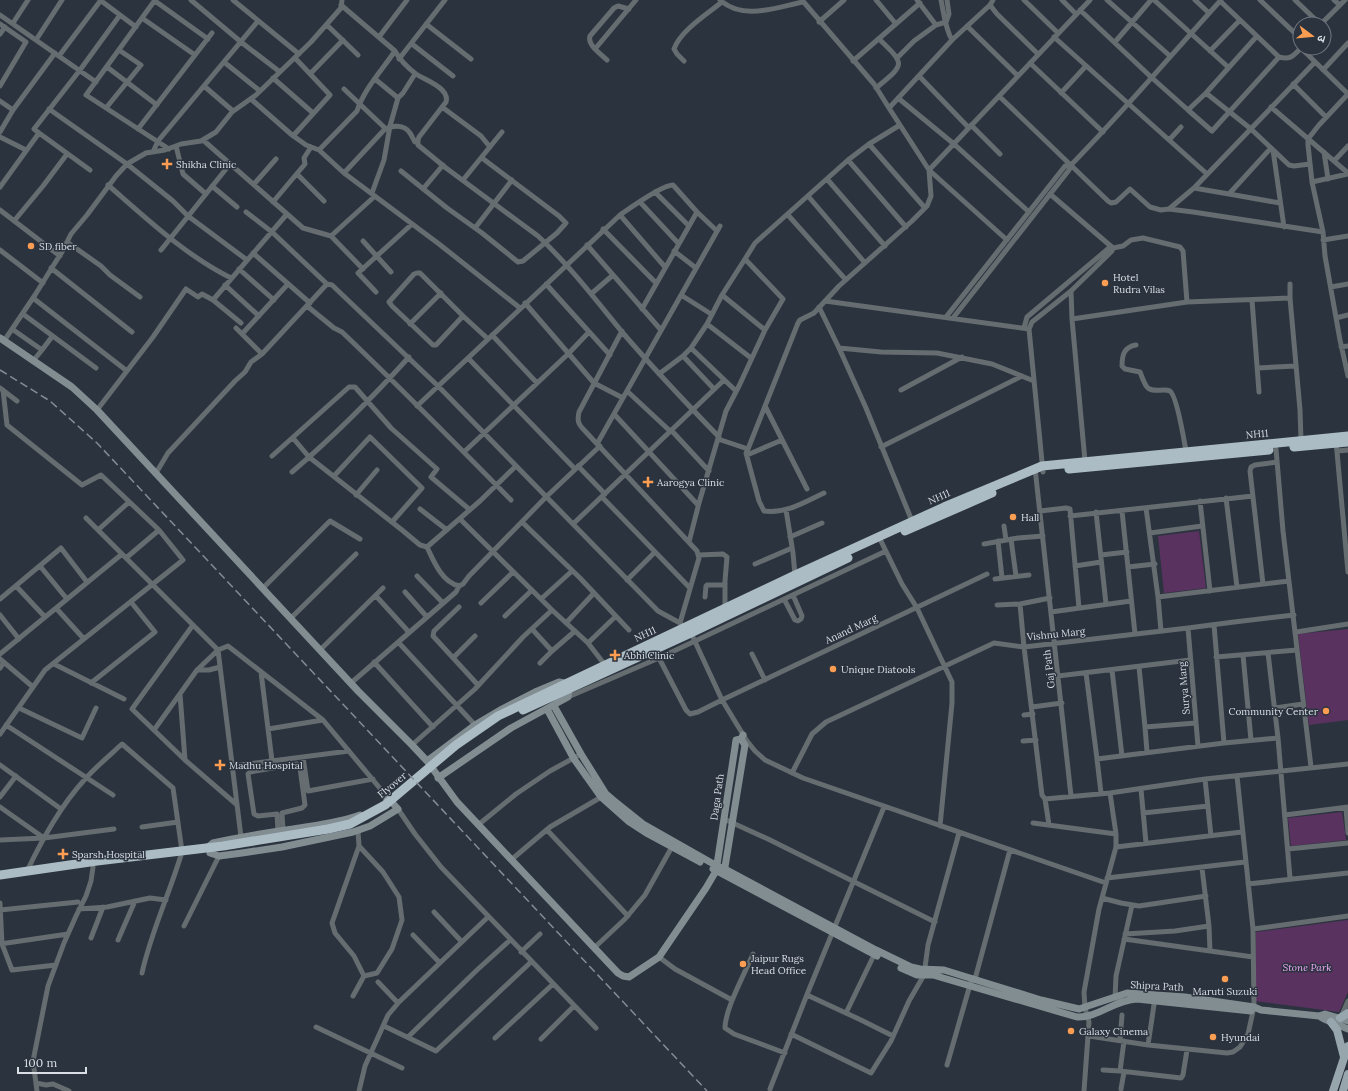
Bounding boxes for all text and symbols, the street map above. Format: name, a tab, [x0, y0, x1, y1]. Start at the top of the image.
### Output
north arrow	[1292, 16, 1332, 56]
text: उ	[1314, 34, 1329, 44]
marker: Shikha Clinic	[161, 158, 173, 170]
place label: Shikha Clinic	[176, 158, 236, 171]
place label: SD fiber	[39, 240, 77, 253]
marker: SD fiber	[26, 241, 36, 251]
place label: Hotel Rudra Vilas	[1113, 271, 1165, 296]
marker: Hotel Rudra Vilas	[1100, 278, 1110, 288]
street label: NH11	[1245, 427, 1269, 441]
marker: Aarogya Clinic	[642, 476, 654, 488]
place label: Aarogya Clinic	[656, 476, 724, 489]
street label: NH11	[926, 486, 952, 508]
place label: Hall	[1021, 511, 1040, 524]
marker: Hall	[1008, 512, 1018, 522]
street label: Anand Marg	[822, 611, 880, 647]
street label: NH11	[632, 623, 658, 645]
street label: Vishnu Marg	[1025, 624, 1086, 644]
marker: Abhi Clinic	[609, 649, 621, 661]
place label: Abhi Clinic	[623, 649, 674, 662]
street label: Gaj Path	[1040, 649, 1058, 689]
street label: Surya Marg	[1175, 660, 1193, 715]
place label: Unique Diatools	[841, 663, 916, 676]
marker: Unique Diatools	[828, 664, 838, 674]
place label: Community Center	[1228, 705, 1319, 718]
marker: Community Center	[1321, 706, 1331, 716]
marker: Madhu Hospital	[214, 759, 226, 771]
place label: Madhu Hospital	[229, 759, 303, 772]
street label: Flyover	[375, 769, 410, 801]
street label: Daga Path	[707, 773, 727, 821]
marker: Sparsh Hospital	[57, 848, 69, 860]
place label: Sparsh Hospital	[72, 848, 145, 861]
place label: Jaipur Rugs Head Office	[750, 952, 807, 977]
marker: Jaipur Rugs Head Office	[738, 959, 748, 969]
park label: Stone Park	[1282, 961, 1332, 974]
marker: Maruti Suzuki	[1220, 974, 1230, 984]
street label: Shipra Path	[1130, 978, 1184, 994]
place label: Maruti Suzuki	[1193, 985, 1258, 998]
place label: Galaxy Cinema	[1079, 1025, 1148, 1038]
marker: Galaxy Cinema	[1066, 1026, 1076, 1036]
place label: Hyundai	[1221, 1031, 1260, 1044]
marker: Hyundai	[1208, 1032, 1218, 1042]
scale bar	[18, 1049, 86, 1075]
text: 100 m	[24, 1055, 57, 1070]

